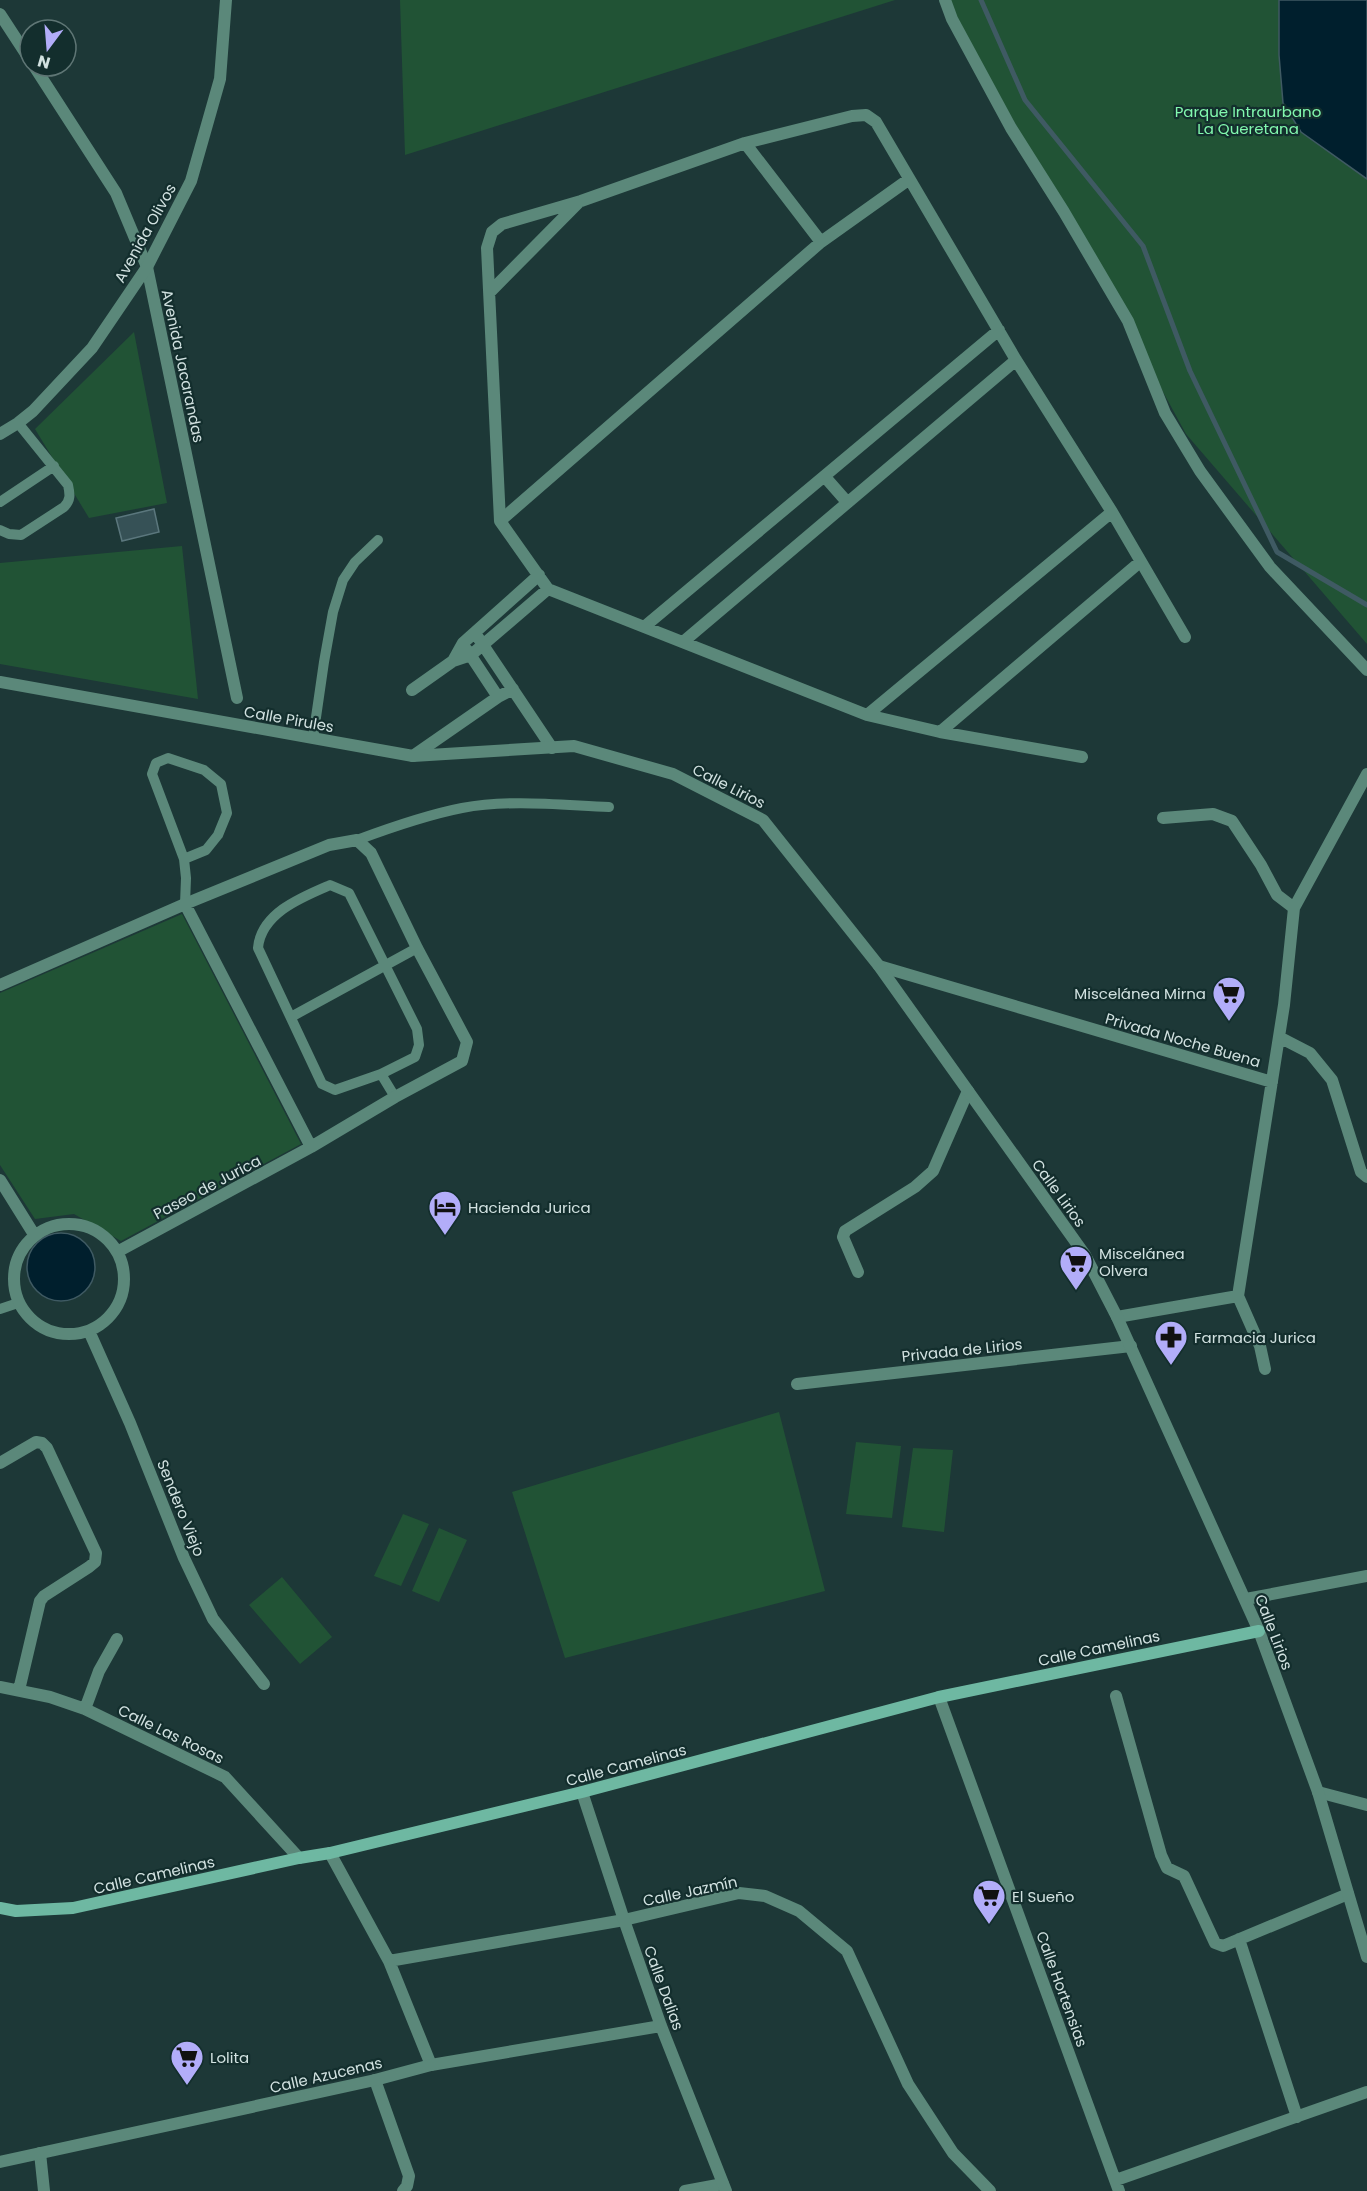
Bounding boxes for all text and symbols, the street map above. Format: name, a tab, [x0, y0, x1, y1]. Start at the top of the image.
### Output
north arrow	[18, 18, 78, 78]
text: N	[35, 49, 53, 75]
park label: Parque Intraurbano La Queretana	[1175, 101, 1321, 139]
street label: Avenida Olivos	[109, 179, 181, 286]
street label: Avenida Jacarandas	[156, 287, 210, 445]
street label: Calle Pirules	[242, 701, 336, 737]
street label: Calle Lirios	[689, 759, 769, 813]
supermarket icon: Miscelánea Mirna	[1211, 975, 1247, 1022]
place label: Miscelánea Mirna	[1074, 983, 1206, 1004]
street label: Privada Noche Buena	[1103, 1008, 1263, 1072]
street label: Paseo de Jurica	[149, 1150, 265, 1224]
street label: Calle Lirios	[1027, 1155, 1091, 1231]
hotel icon: Hacienda Jurica	[427, 1189, 463, 1236]
place label: Hacienda Jurica	[468, 1197, 591, 1218]
place label: Miscelánea Olvera	[1099, 1243, 1185, 1281]
supermarket icon: Miscelánea Olvera	[1058, 1244, 1094, 1291]
pharmacy icon: Farmacia Jurica	[1153, 1319, 1189, 1366]
place label: Farmacia Jurica	[1194, 1327, 1316, 1348]
street label: Privada de Lirios	[901, 1333, 1023, 1367]
street label: Sendero Viejo	[152, 1456, 210, 1560]
street label: Calle Lirios	[1250, 1591, 1298, 1673]
street label: Calle Camelinas	[1036, 1625, 1162, 1671]
street label: Calle Las Rosas	[115, 1699, 228, 1769]
street label: Calle Camelinas	[563, 1739, 689, 1791]
street label: Calle Camelinas	[91, 1851, 217, 1899]
street label: Calle Jazmín	[641, 1871, 739, 1911]
supermarket icon: El Sueño	[971, 1878, 1007, 1925]
place label: El Sueño	[1012, 1886, 1074, 1907]
street label: Calle Hortensias	[1031, 1928, 1093, 2050]
street label: Calle Dalias	[639, 1943, 689, 2033]
supermarket icon: Lolita	[169, 2039, 205, 2086]
place label: Lolita	[210, 2047, 249, 2068]
street label: Calle Azucenas	[268, 2052, 385, 2098]

